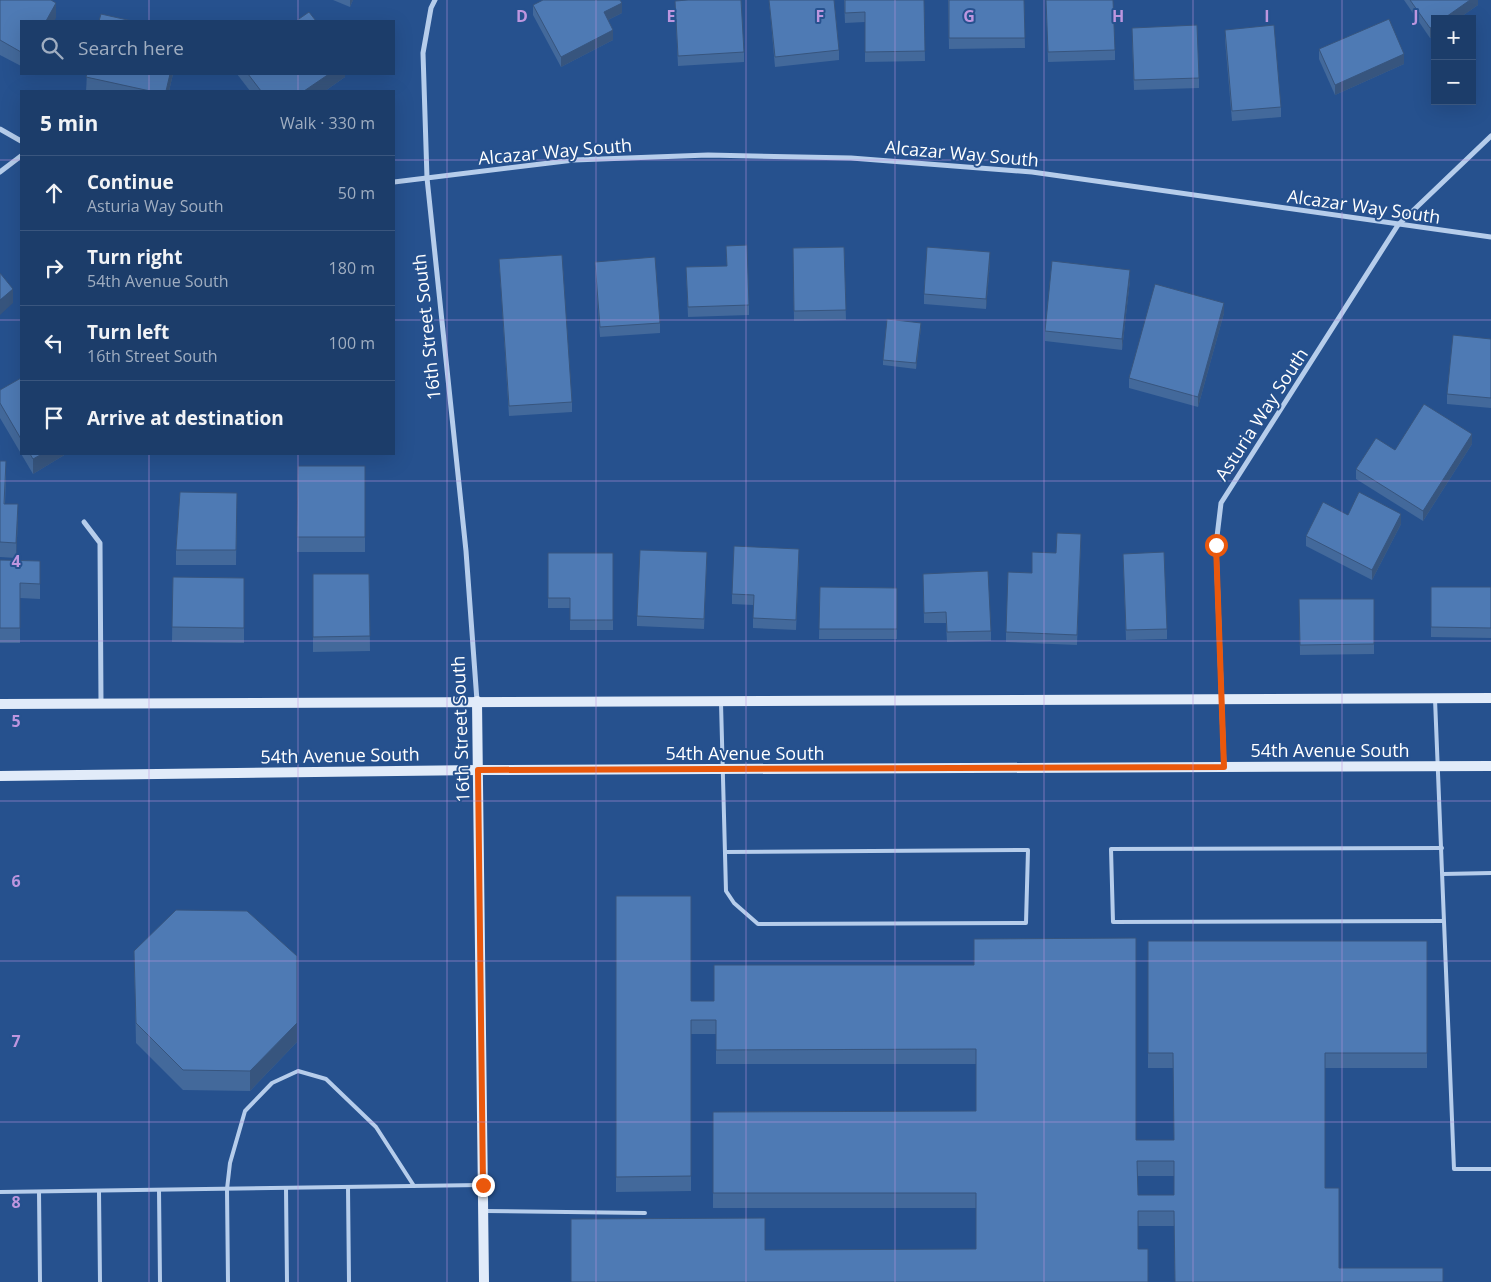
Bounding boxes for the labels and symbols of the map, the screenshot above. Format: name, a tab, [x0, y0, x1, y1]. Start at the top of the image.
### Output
text: D	[516, 5, 528, 27]
text: E	[667, 5, 676, 27]
text: F	[816, 5, 824, 27]
text: G	[963, 5, 975, 27]
text: H	[1112, 5, 1124, 27]
text: I	[1264, 5, 1270, 27]
text: J	[1411, 5, 1419, 27]
street label: Alcazar Way South	[477, 132, 633, 170]
street label: Alcazar Way South	[884, 134, 1040, 172]
street label: Alcazar Way South	[1286, 183, 1442, 229]
street label: 16th Street South	[406, 253, 446, 401]
street label: Asturia Way South	[1209, 343, 1313, 485]
route start	[1205, 534, 1228, 557]
text: 4	[11, 550, 21, 572]
street label: 16th Street South	[445, 655, 475, 803]
text: 5	[11, 710, 21, 732]
street label: 54th Avenue South	[1250, 738, 1410, 762]
street label: 54th Avenue South	[665, 741, 825, 765]
street label: 54th Avenue South	[260, 742, 420, 768]
text: 6	[11, 870, 21, 892]
text: 7	[11, 1030, 21, 1052]
route end	[472, 1174, 495, 1197]
text: 8	[11, 1191, 21, 1213]

